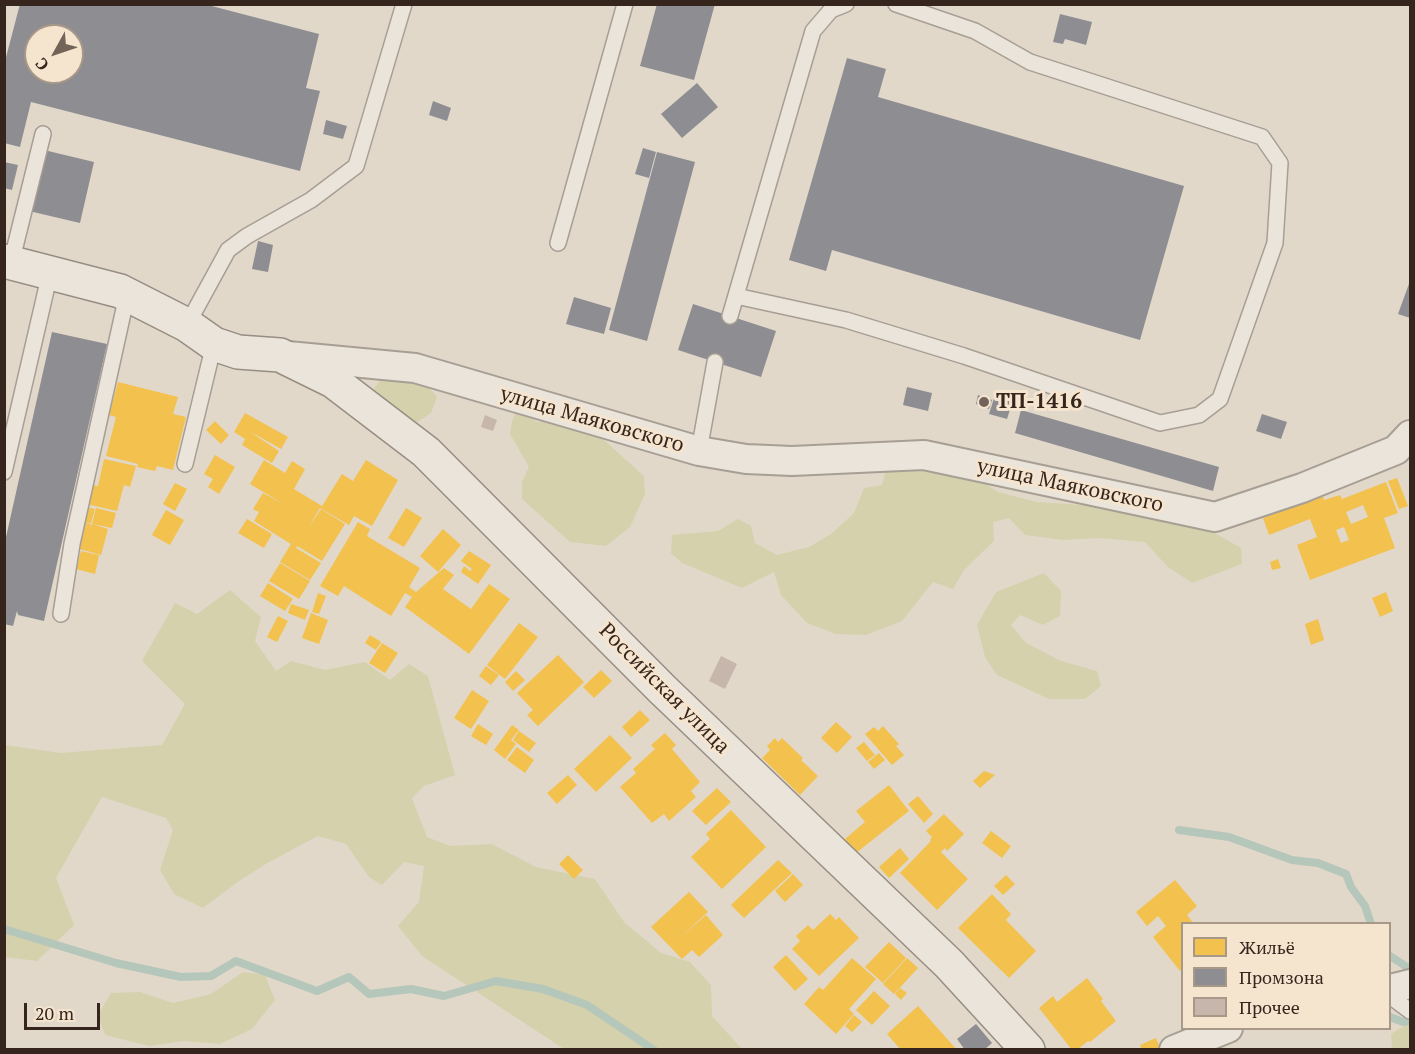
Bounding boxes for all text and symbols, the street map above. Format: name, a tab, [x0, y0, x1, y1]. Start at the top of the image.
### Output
north arrow	[24, 24, 84, 84]
text: С	[30, 53, 54, 75]
street label: улица Маяковского	[497, 382, 687, 458]
place label: ТП-1416	[996, 389, 1082, 415]
marker: ТП-1416	[977, 395, 991, 409]
street label: улица Маяковского	[975, 454, 1165, 518]
street label: Российская улица	[593, 618, 735, 760]
legend	[1181, 922, 1391, 1030]
text: Жильё	[1239, 935, 1295, 959]
text: Промзона	[1239, 965, 1324, 989]
scale bar	[27, 991, 104, 1029]
text: Прочее	[1239, 995, 1300, 1019]
text: 20 m	[35, 1001, 74, 1025]

